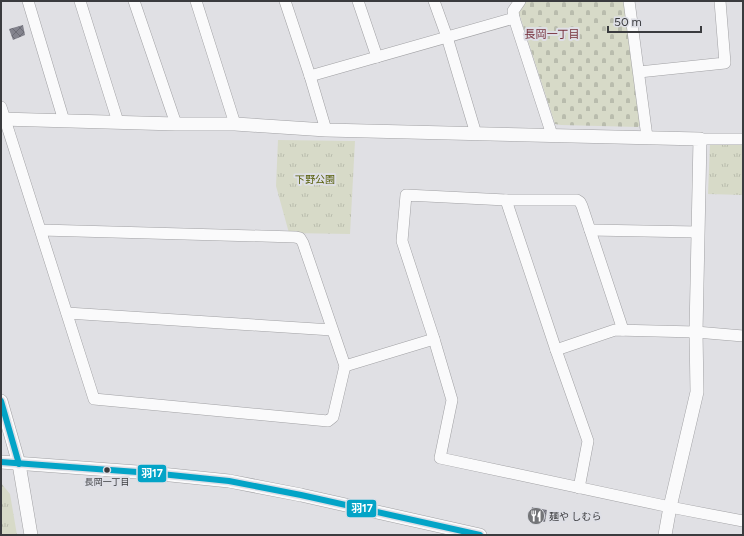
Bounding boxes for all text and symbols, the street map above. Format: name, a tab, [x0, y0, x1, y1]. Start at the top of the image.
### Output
scale bar	[608, 8, 701, 34]
text: 50 m	[614, 15, 642, 29]
district label: 長岡一丁目	[525, 28, 580, 41]
park label: 下野公園	[295, 173, 335, 186]
line badge: 羽17	[137, 464, 167, 483]
marker: 長岡一丁目	[102, 465, 112, 475]
text: 羽17	[141, 467, 163, 480]
place label: 長岡一丁目	[84, 476, 130, 487]
line badge: 羽17	[346, 499, 377, 518]
text: 羽17	[351, 502, 373, 515]
restaurant icon: 麺や しむら	[526, 506, 546, 526]
place label: 麺や しむら	[549, 510, 601, 523]

